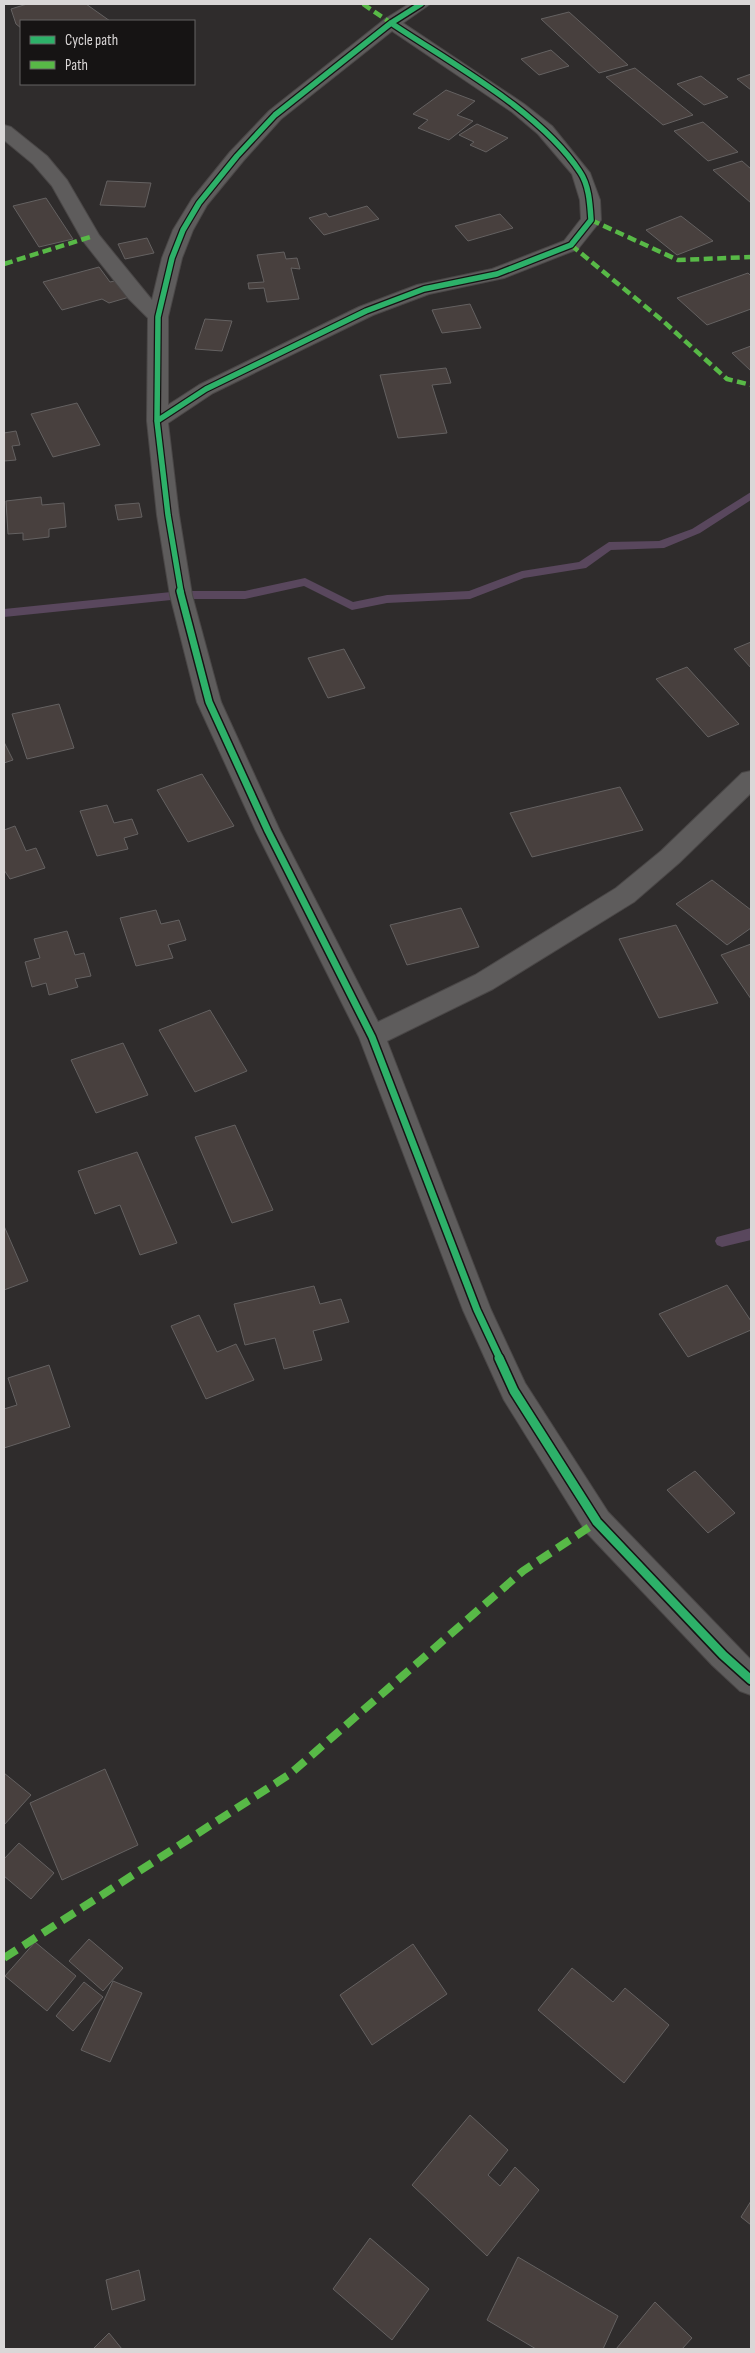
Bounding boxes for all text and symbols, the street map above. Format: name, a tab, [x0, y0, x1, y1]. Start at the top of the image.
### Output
legend	[20, 20, 195, 85]
text: Cycle path	[65, 31, 118, 50]
text: Path	[65, 56, 88, 75]

